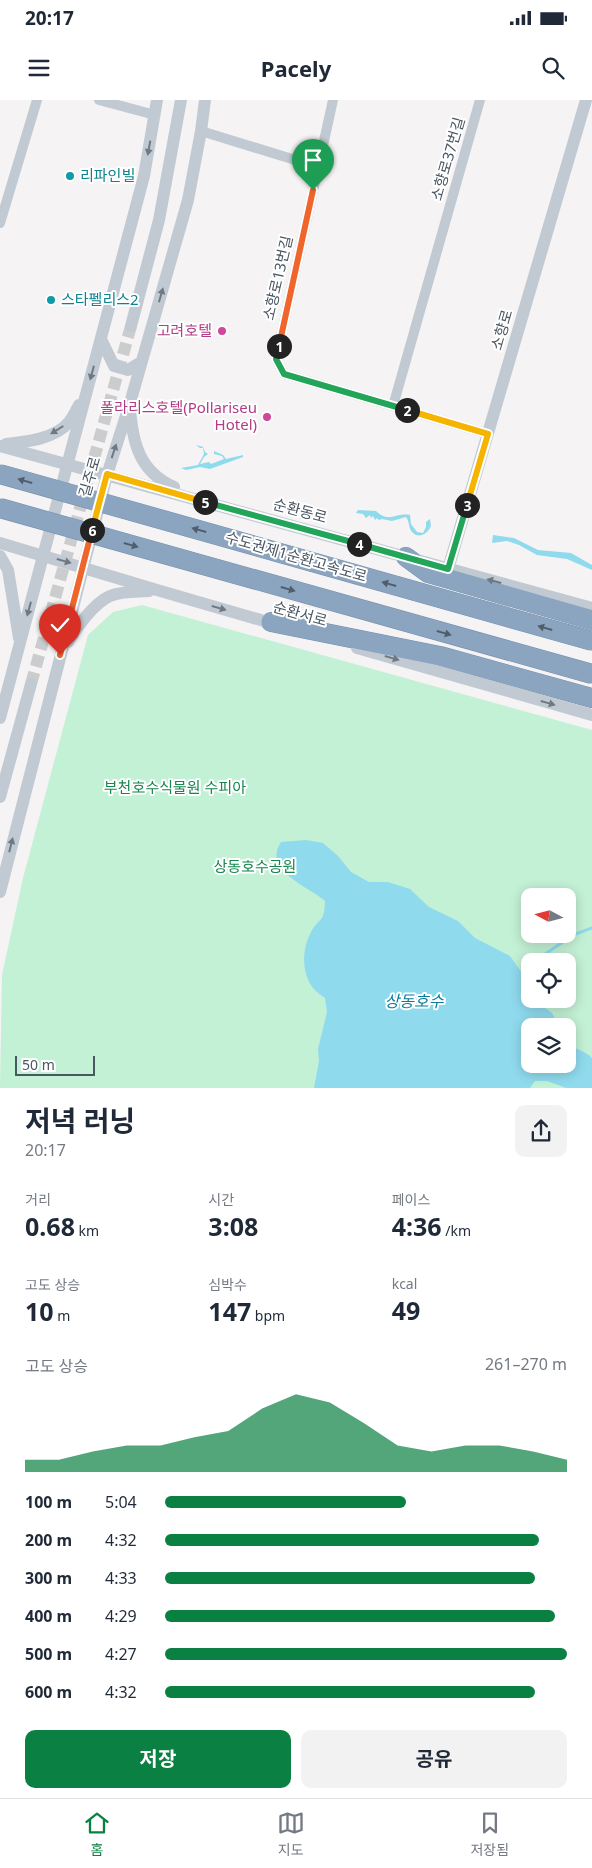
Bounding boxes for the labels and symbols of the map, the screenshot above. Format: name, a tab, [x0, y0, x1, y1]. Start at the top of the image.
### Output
street label: 소향로37번길	[426, 115, 469, 203]
pin	[292, 139, 334, 190]
one-way arrow	[145, 140, 153, 156]
place label: 리파인빌	[80, 165, 135, 185]
marker: 리파인빌	[64, 170, 76, 182]
street label: 소향로13번길	[258, 234, 296, 322]
one-way arrow	[157, 287, 165, 302]
place label: 스타펠리스2	[61, 289, 139, 309]
marker: 스타펠리스2	[45, 294, 57, 306]
street label: 소향로	[486, 307, 516, 352]
place label: 고려호텔	[157, 320, 212, 340]
marker: 고려호텔	[216, 325, 228, 337]
pin: 1	[266, 334, 292, 358]
one-way arrow	[88, 366, 96, 381]
place label: 폴라리스호텔(Pollariseu Hotel)	[100, 397, 257, 434]
pin: 2	[394, 398, 420, 422]
marker: 폴라리스호텔(Pollariseu Hotel)	[261, 411, 273, 423]
one-way arrow	[51, 426, 64, 435]
one-way arrow	[111, 443, 119, 458]
street label: 길주로	[74, 454, 104, 499]
one-way arrow	[18, 477, 33, 485]
pin: 5	[192, 490, 218, 514]
pin: 3	[454, 492, 480, 518]
street label: 순환동로	[271, 493, 330, 527]
pin: 6	[80, 518, 104, 542]
one-way arrow	[191, 526, 206, 534]
street label: 수도권제1순환고속도로	[223, 526, 369, 586]
pin: 4	[346, 532, 372, 556]
one-way arrow	[124, 541, 139, 549]
one-way arrow	[56, 558, 71, 566]
one-way arrow	[487, 577, 502, 585]
one-way arrow	[381, 579, 396, 587]
one-way arrow	[280, 585, 295, 593]
street label: 순환서로	[271, 596, 330, 630]
one-way arrow	[25, 601, 33, 616]
pin	[39, 604, 81, 655]
one-way arrow	[212, 604, 227, 612]
one-way arrow	[538, 623, 553, 631]
one-way arrow	[437, 629, 452, 637]
one-way arrow	[385, 654, 400, 662]
one-way arrow	[541, 699, 556, 707]
park label: 부천호수식물원 수피아	[104, 777, 246, 797]
one-way arrow	[8, 837, 16, 852]
park label: 상동호수공원	[214, 856, 296, 876]
north arrow	[521, 888, 576, 942]
water label: 상동호수	[385, 990, 445, 1012]
scale bar	[15, 1053, 95, 1076]

